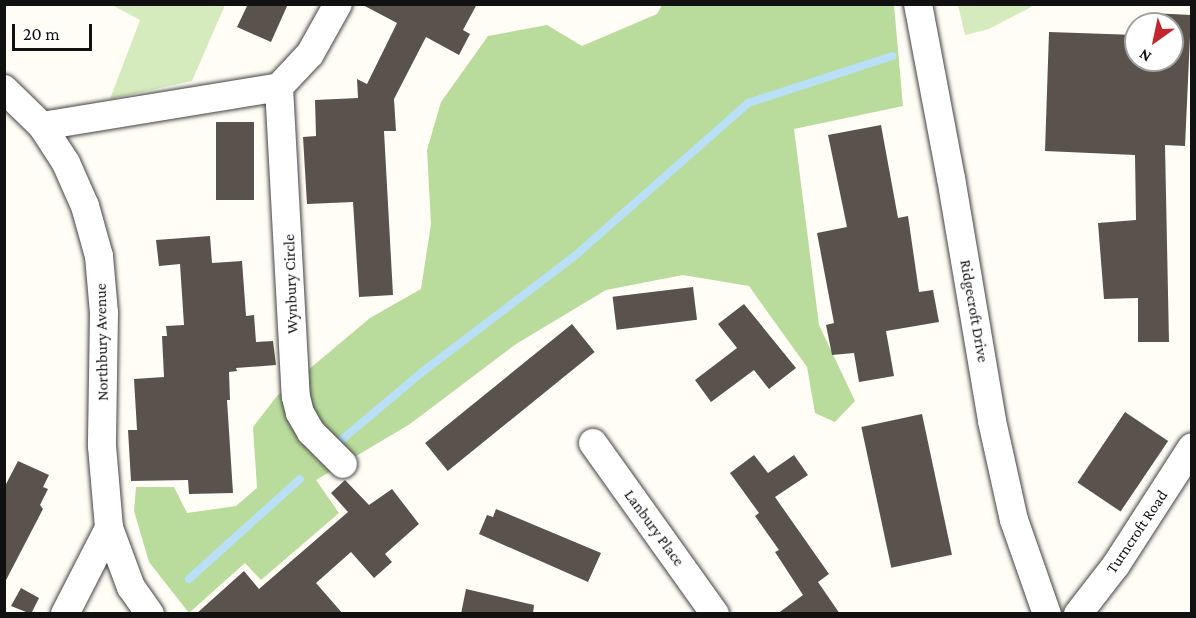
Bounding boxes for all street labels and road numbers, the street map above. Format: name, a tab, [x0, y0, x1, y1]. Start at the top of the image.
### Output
street label: Wynbury Circle	[280, 234, 302, 334]
street label: Ridgecroft Drive	[956, 258, 992, 364]
street label: Northbury Avenue	[91, 283, 113, 401]
street label: Lanbury Place	[620, 486, 688, 570]
street label: Turncroft Road	[1102, 487, 1172, 577]

